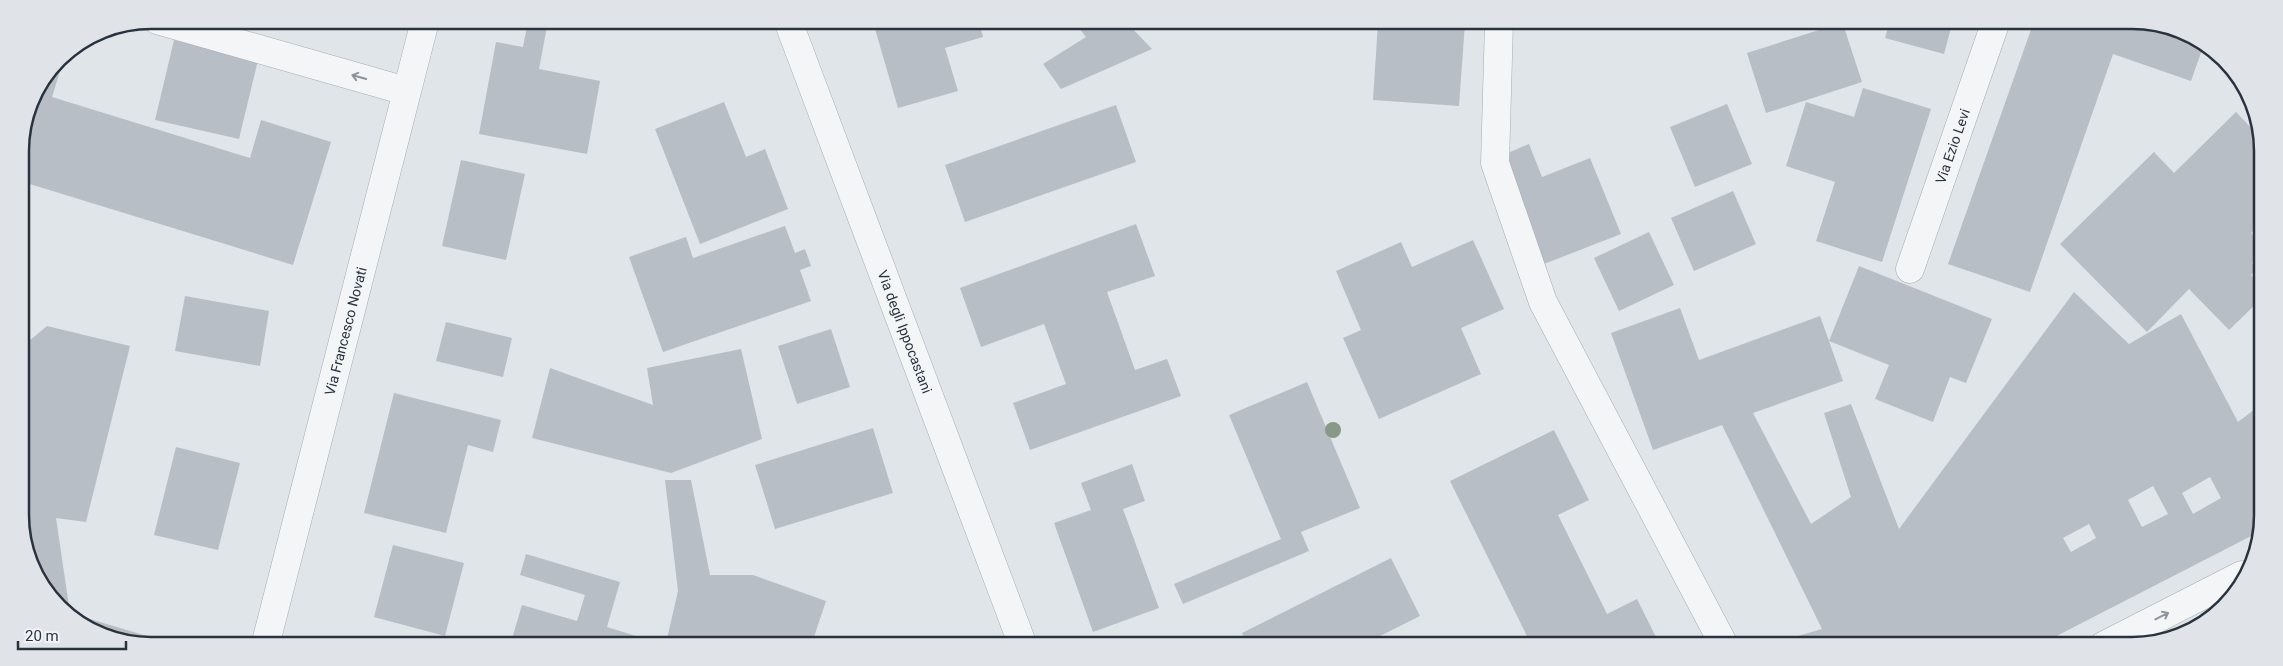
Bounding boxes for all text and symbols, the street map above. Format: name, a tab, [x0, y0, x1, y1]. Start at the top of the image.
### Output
one-way arrow	[352, 72, 368, 82]
street label: Via Ezio Levi	[1932, 107, 1973, 186]
street label: Via Francesco Novati	[322, 265, 370, 397]
street label: Via degli Ippocastani	[875, 268, 935, 395]
one-way arrow	[2154, 611, 2169, 620]
scale bar	[18, 618, 125, 650]
text: 20 m	[25, 627, 59, 645]

